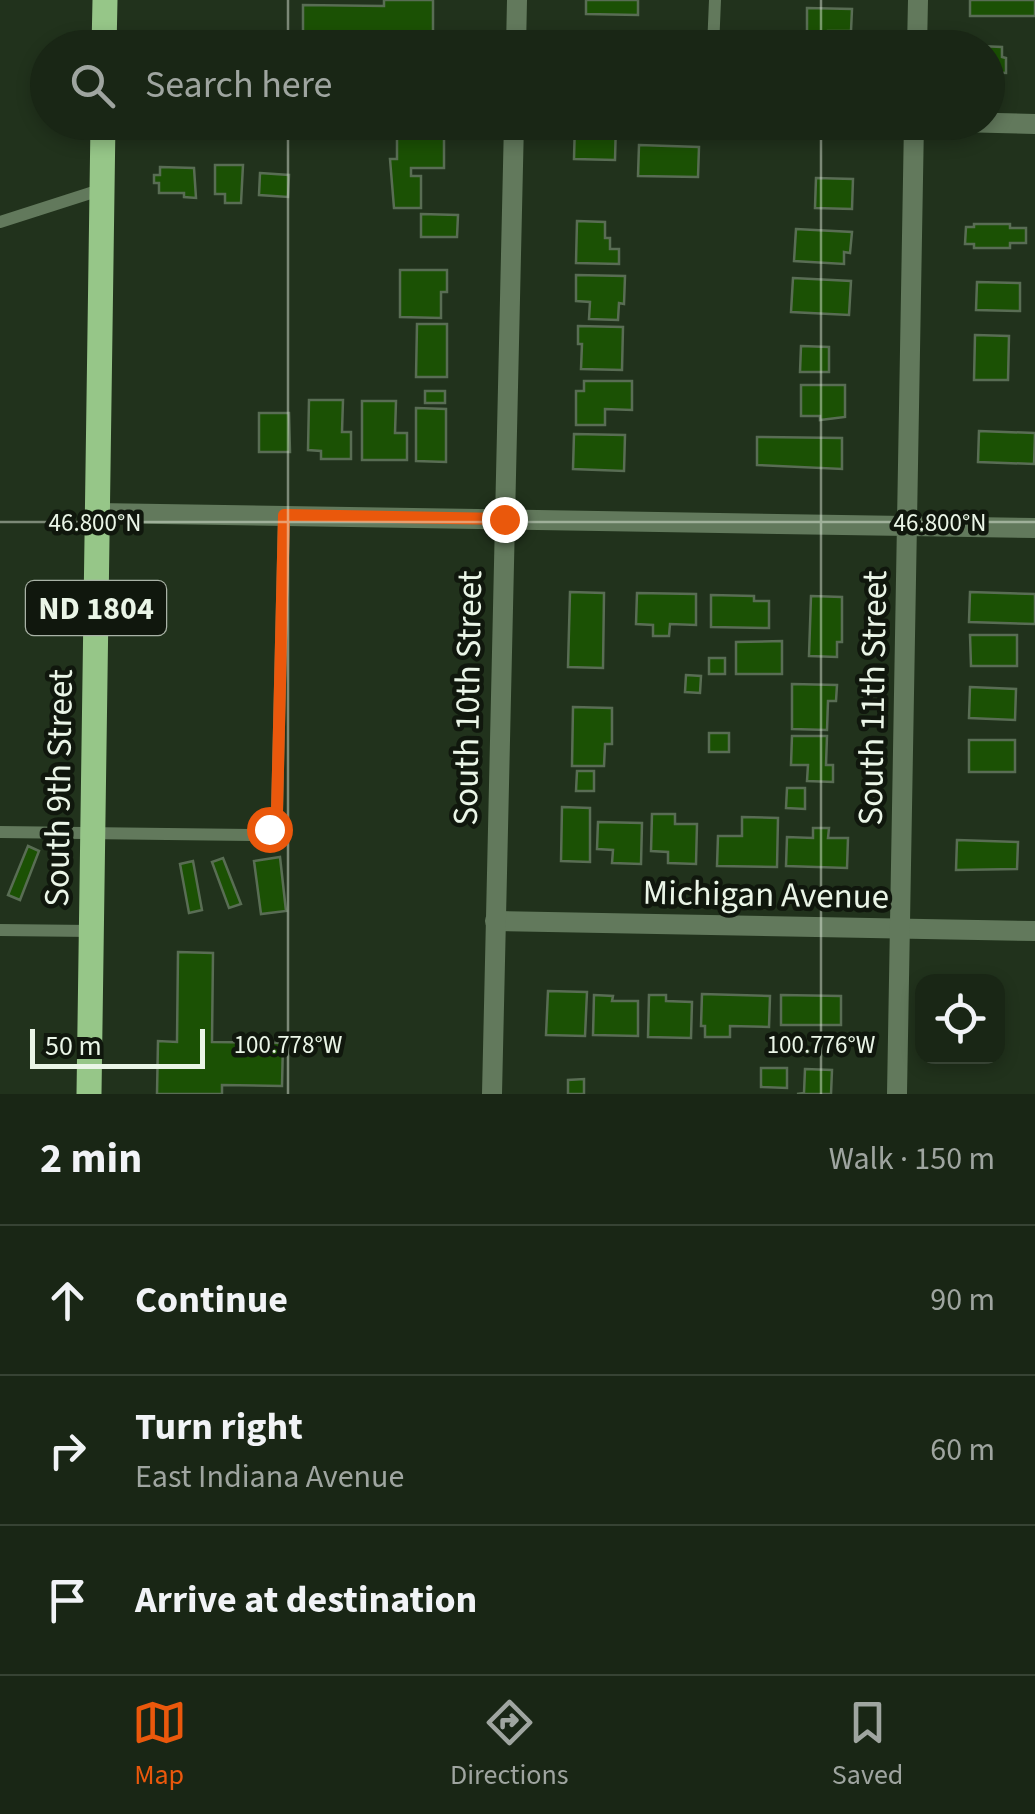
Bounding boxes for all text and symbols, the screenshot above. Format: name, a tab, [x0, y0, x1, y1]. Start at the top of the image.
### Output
search box	[30, 30, 1005, 140]
icon: search	[65, 58, 120, 113]
text: Search here	[145, 58, 332, 112]
route end	[482, 497, 528, 543]
text: 46.800°N	[49, 505, 141, 541]
text: 46.800°N	[894, 505, 986, 541]
street label: South 10th Street	[441, 570, 495, 826]
street label: South 11th Street	[846, 570, 900, 826]
road number: ND 1804	[26, 581, 166, 635]
street label: South 9th Street	[32, 669, 86, 907]
route start	[247, 807, 293, 853]
street label: Michigan Avenue	[642, 868, 890, 922]
map controls	[915, 974, 1005, 1064]
button: locate	[915, 974, 1005, 1064]
scale bar	[30, 1024, 205, 1068]
text: 50 m	[45, 1026, 102, 1066]
text: 100.778°W	[234, 1027, 343, 1063]
text: 100.776°W	[767, 1027, 876, 1063]
text: 2 min	[40, 1129, 142, 1189]
text: Walk · 150 m	[829, 1136, 995, 1182]
icon: ahead	[40, 1273, 95, 1328]
text: Continue	[135, 1273, 288, 1327]
text: 90 m	[930, 1277, 995, 1323]
text: Turn right	[135, 1400, 303, 1454]
icon: right	[40, 1423, 95, 1478]
text: 60 m	[930, 1427, 995, 1473]
text: East Indiana Avenue	[135, 1454, 404, 1500]
icon: arrive	[40, 1573, 95, 1628]
text: Arrive at destination	[135, 1573, 477, 1627]
tab: Map	[132, 1695, 187, 1795]
tab: Directions	[450, 1695, 569, 1795]
tab: Saved	[832, 1695, 903, 1795]

